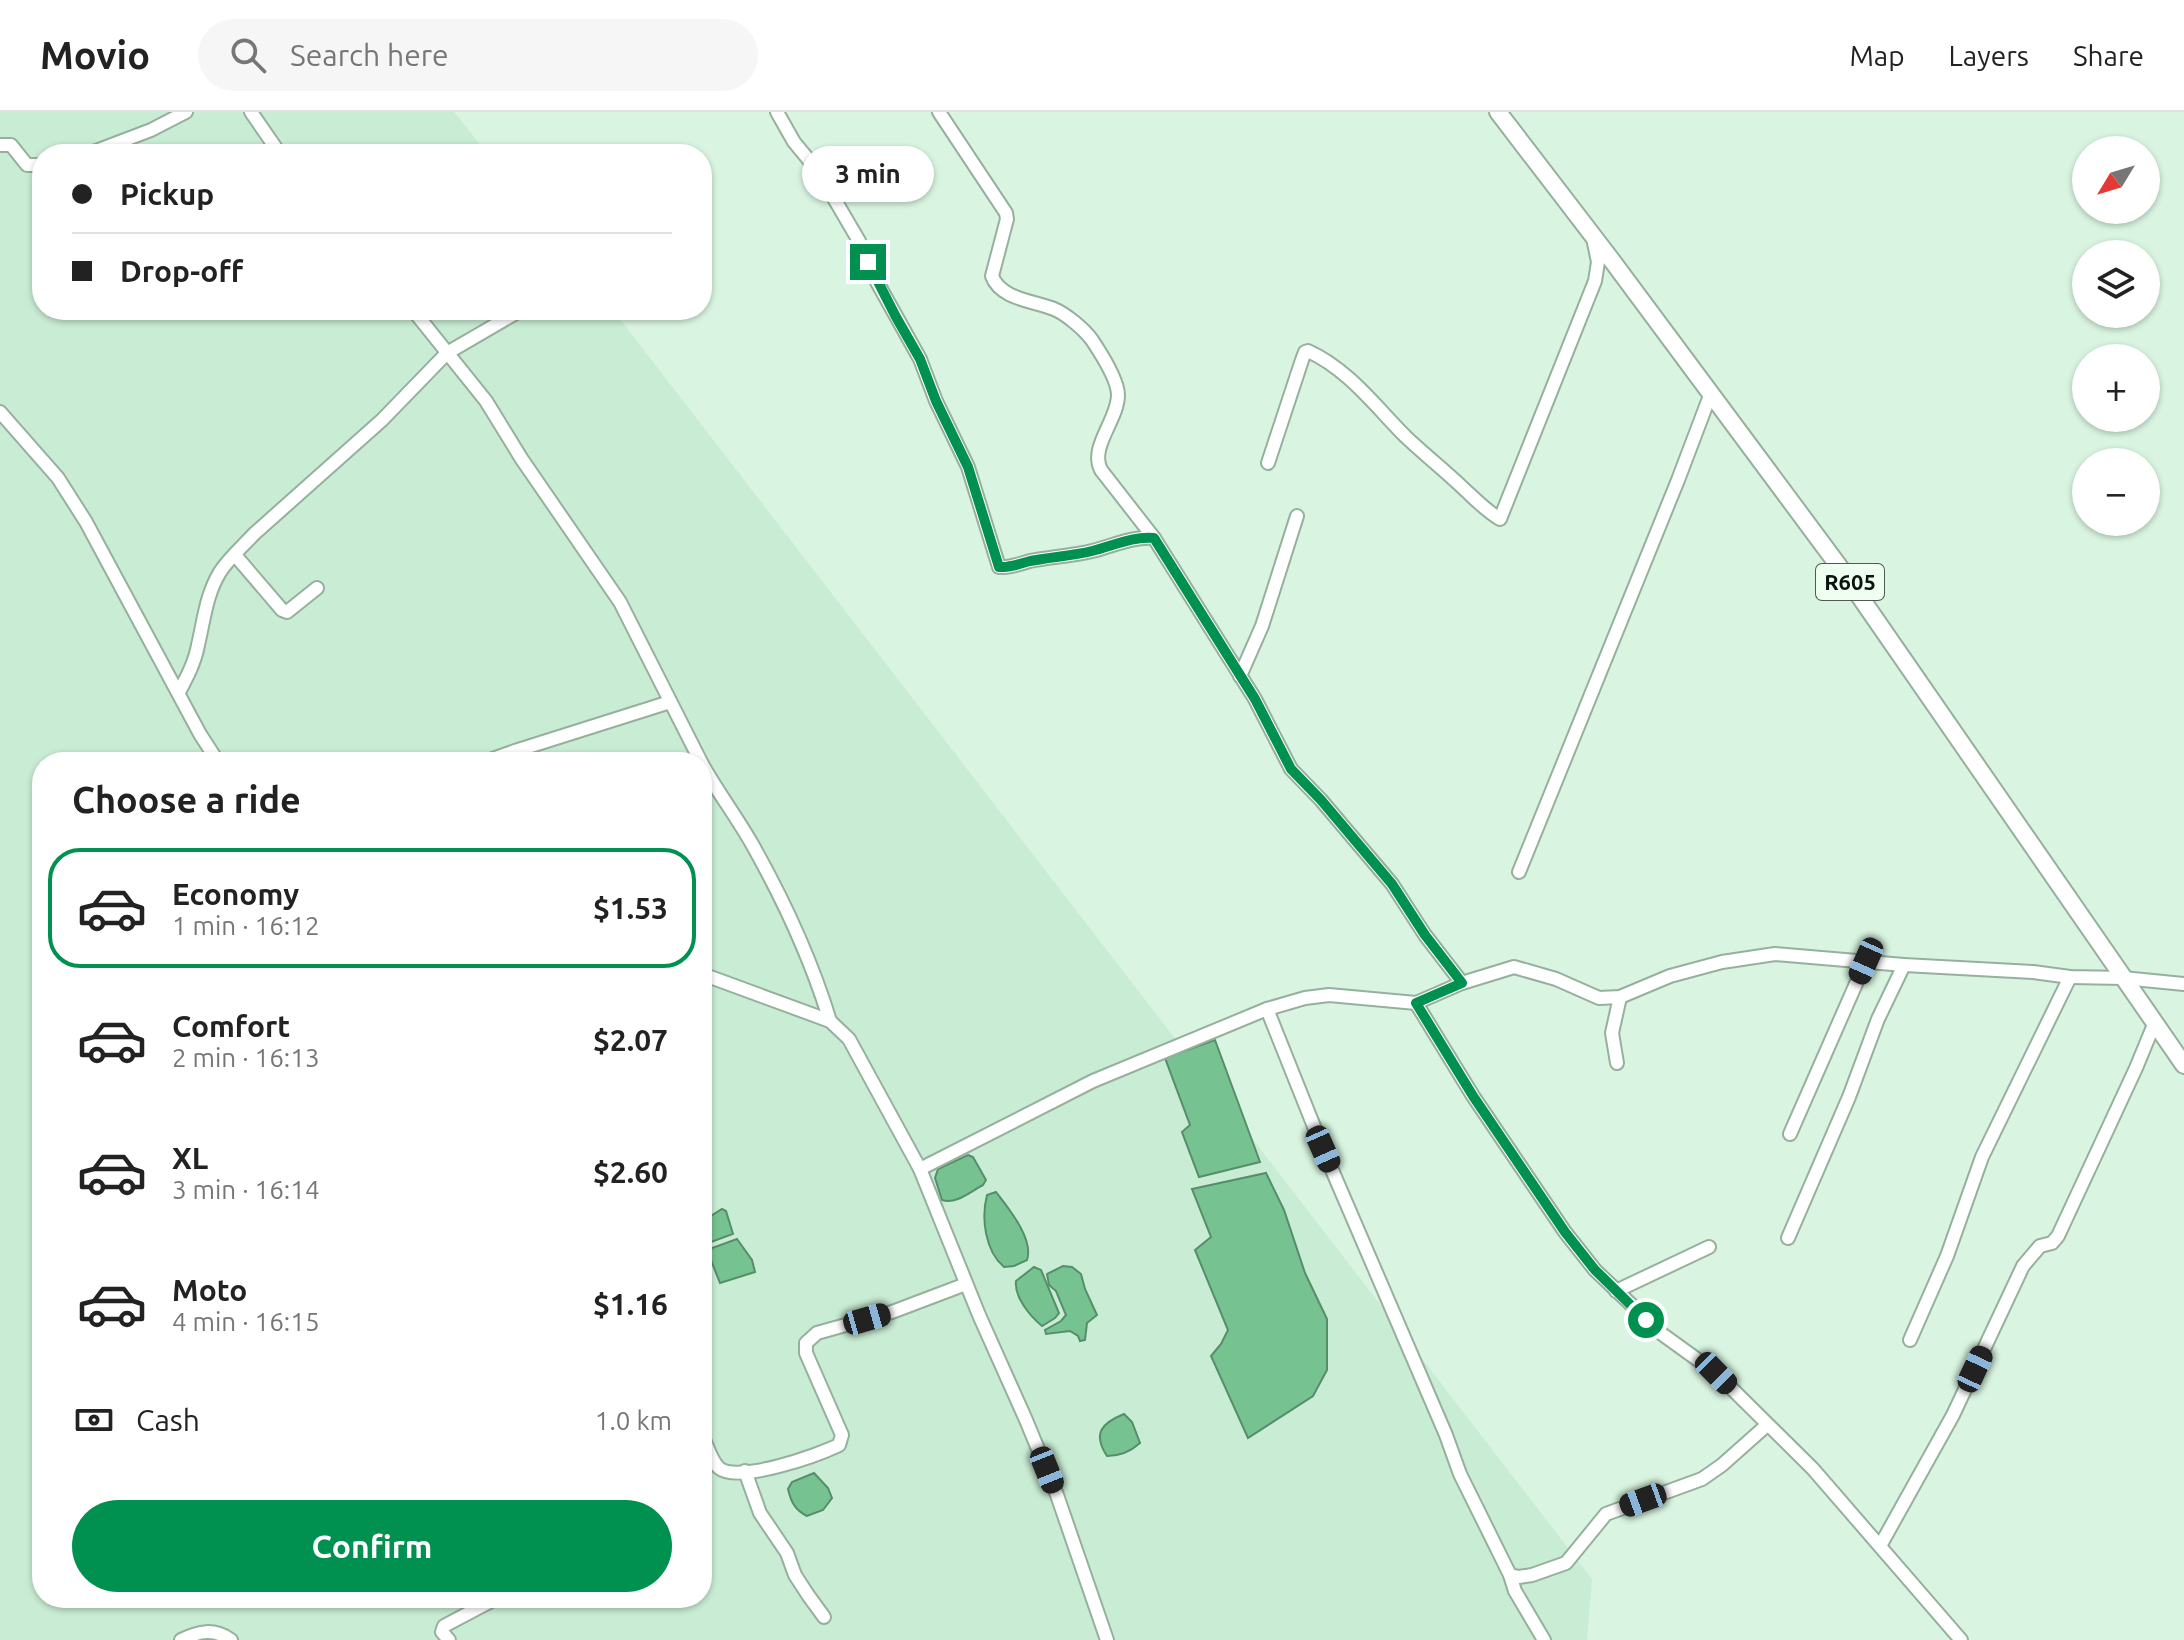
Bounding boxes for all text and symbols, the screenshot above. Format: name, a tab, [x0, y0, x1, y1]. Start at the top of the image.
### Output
search box	[198, 19, 758, 91]
icon: search	[226, 33, 270, 77]
text: Movio	[40, 34, 150, 76]
text: Search here	[290, 38, 449, 72]
text: Map	[1849, 40, 1905, 71]
text: Layers	[1949, 40, 2029, 71]
text: Share	[2073, 40, 2144, 71]
north arrow	[2072, 136, 2160, 224]
map controls	[2072, 136, 2160, 536]
callout: 3 min	[802, 146, 934, 202]
text: 3 min	[835, 159, 901, 188]
text: Pickup	[120, 177, 214, 211]
button: layers	[2072, 240, 2160, 328]
route end	[850, 244, 886, 280]
text: Drop-off	[120, 254, 243, 288]
button: +	[2072, 344, 2160, 432]
button: −	[2072, 448, 2160, 536]
road number: R605	[1816, 564, 1884, 600]
text: Choose a ride	[72, 779, 301, 820]
icon: car	[76, 872, 148, 944]
text: Economy	[172, 877, 299, 911]
text: $1.53	[593, 891, 668, 925]
text: 1 min · 16:12	[172, 911, 320, 940]
car	[1845, 934, 1887, 988]
icon: car	[76, 1004, 148, 1076]
text: Comfort	[172, 1009, 290, 1043]
text: $2.07	[593, 1023, 668, 1057]
text: 2 min · 16:13	[172, 1043, 320, 1072]
car	[1302, 1122, 1344, 1176]
icon: car	[76, 1136, 148, 1208]
text: XL	[172, 1141, 208, 1175]
text: $2.60	[593, 1155, 668, 1189]
text: 3 min · 16:14	[172, 1175, 320, 1204]
icon: car	[76, 1268, 148, 1340]
text: Moto	[172, 1273, 247, 1307]
text: $1.16	[593, 1287, 668, 1321]
car	[841, 1301, 893, 1337]
route start	[1628, 1302, 1664, 1338]
text: 4 min · 16:15	[172, 1307, 320, 1336]
car	[1954, 1342, 1996, 1396]
car	[1691, 1348, 1741, 1398]
icon: cash	[72, 1398, 116, 1442]
text: Cash	[136, 1403, 200, 1437]
text: 1.0 km	[595, 1406, 672, 1435]
car	[1027, 1443, 1067, 1497]
car	[1616, 1481, 1670, 1519]
button: Confirm	[72, 1500, 672, 1592]

